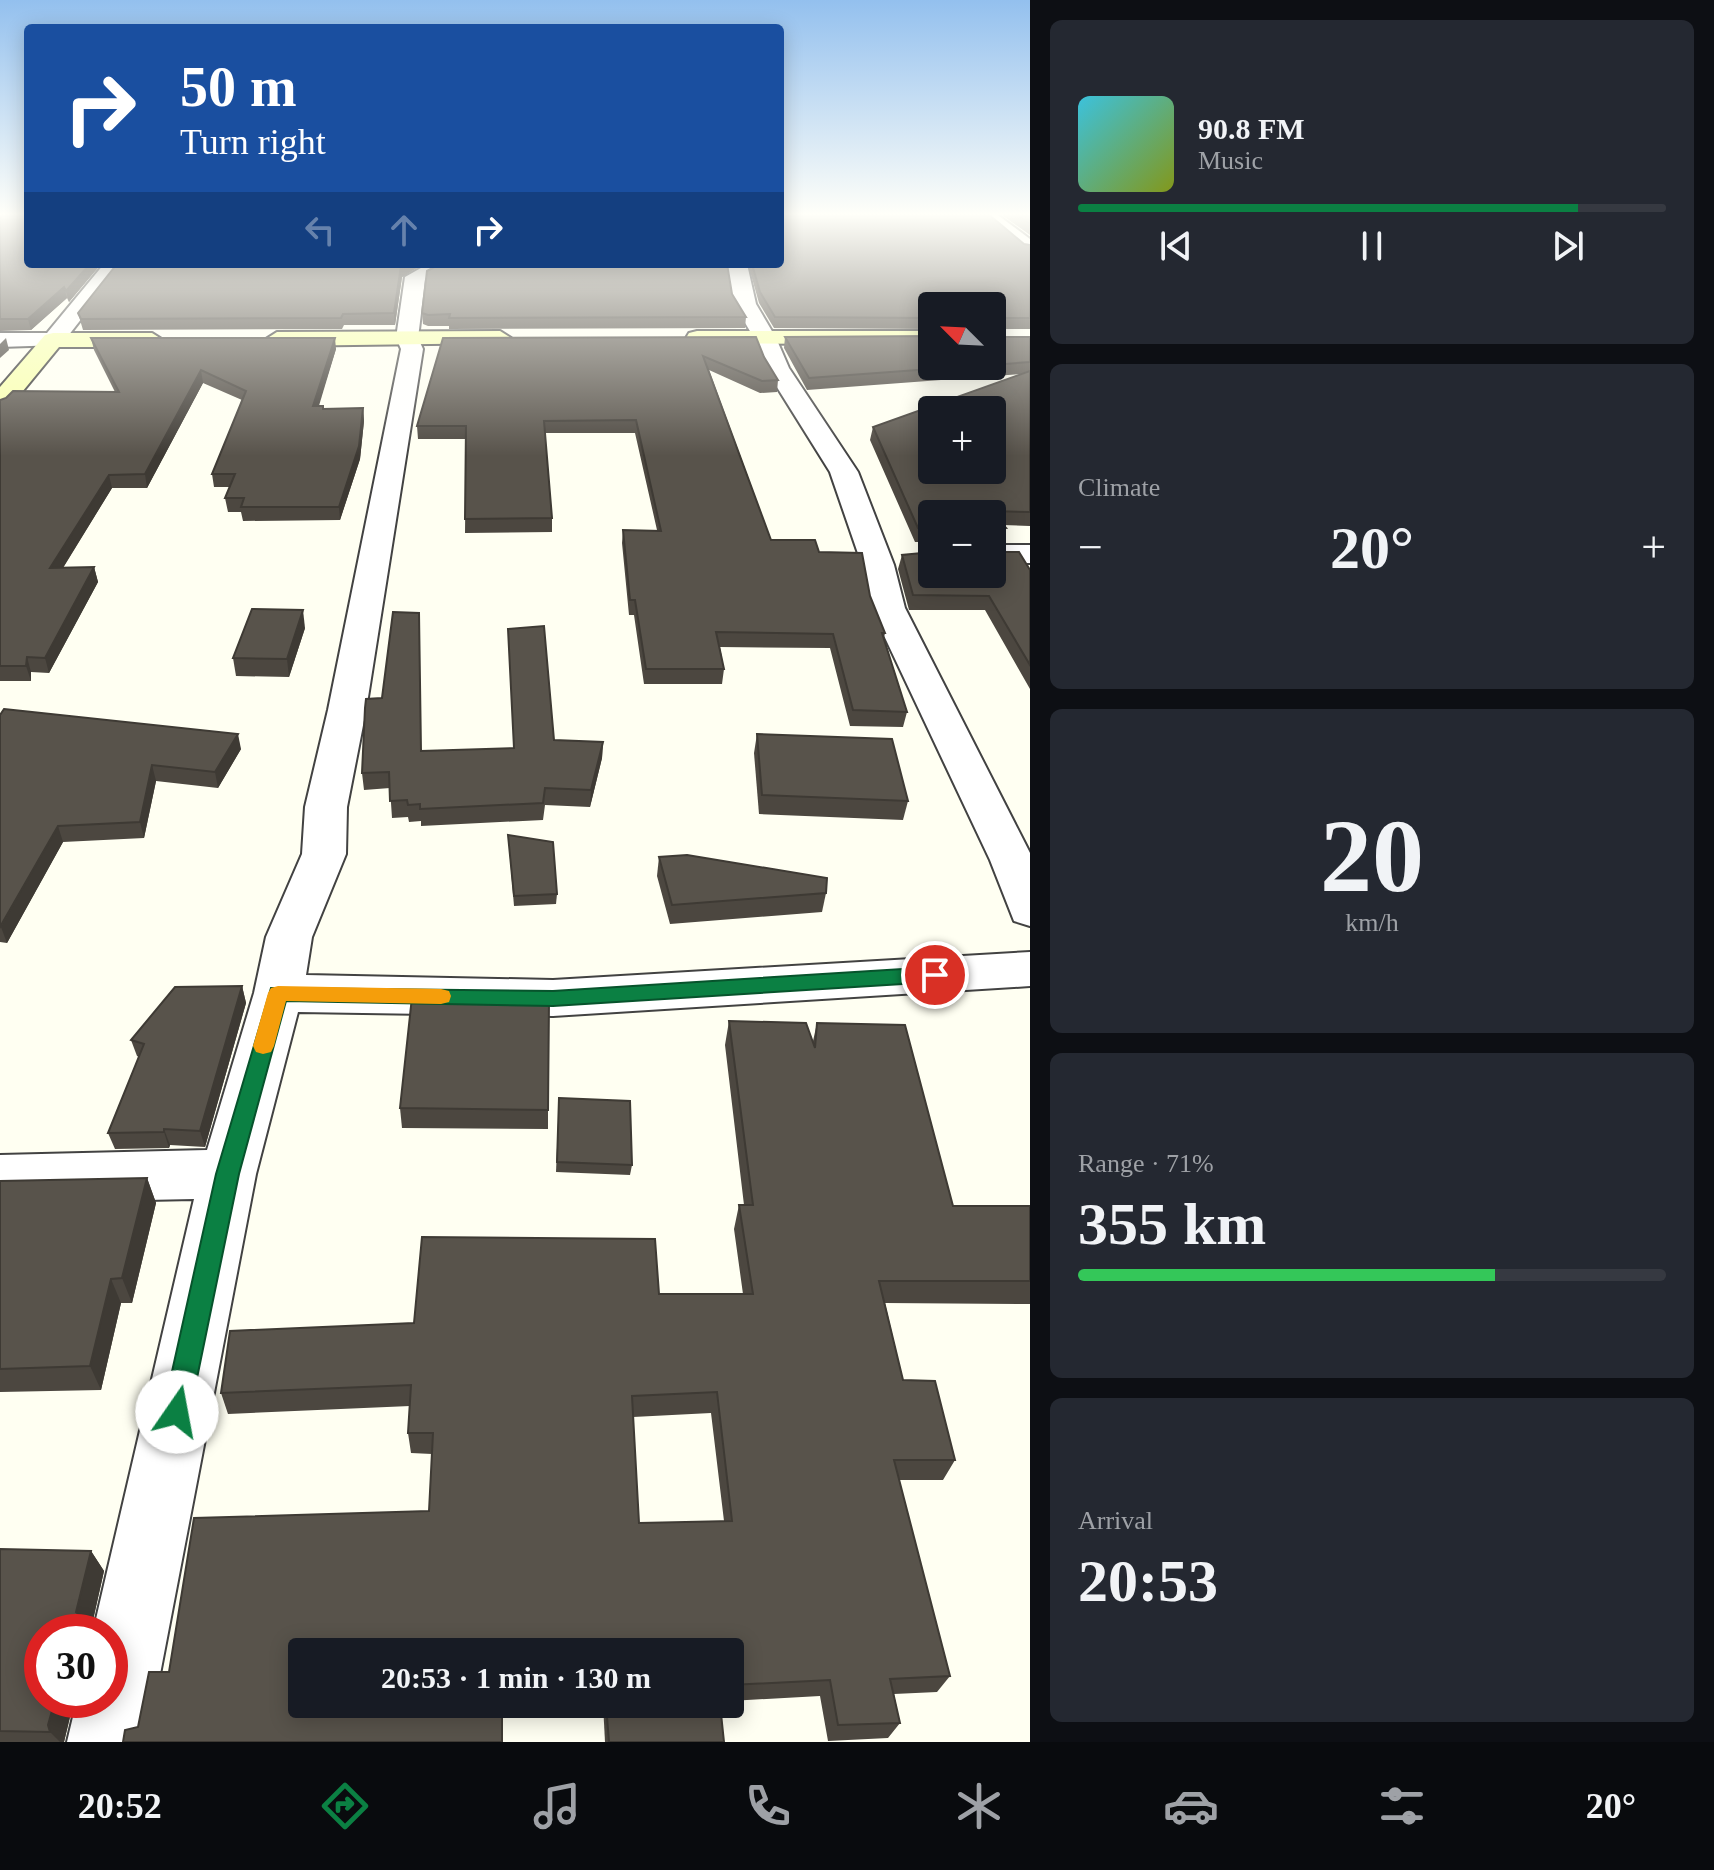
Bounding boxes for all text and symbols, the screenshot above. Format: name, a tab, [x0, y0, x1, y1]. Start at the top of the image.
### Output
icon: right	[48, 56, 152, 160]
text: 50 m	[180, 56, 297, 118]
text: 90.8 FM	[1198, 112, 1305, 145]
text: Turn right	[180, 122, 326, 162]
text: Music	[1198, 146, 1263, 175]
icon: left	[298, 208, 342, 252]
icon: ahead	[382, 208, 426, 252]
icon: right	[466, 208, 510, 252]
icon: previous	[1154, 224, 1198, 268]
icon: pause	[1350, 224, 1394, 268]
icon: next	[1546, 224, 1590, 268]
north arrow	[918, 292, 1006, 380]
map controls	[918, 292, 1006, 588]
button: +	[918, 396, 1006, 484]
text: Climate	[1078, 473, 1160, 502]
button: −	[918, 500, 1006, 588]
text: 20°	[1330, 515, 1414, 581]
text: −	[1078, 523, 1103, 572]
text: +	[1641, 523, 1666, 572]
text: 20	[1320, 798, 1424, 913]
text: km/h	[1345, 908, 1399, 937]
pin	[901, 941, 969, 1009]
icon: arrive	[913, 953, 957, 997]
text: Range · 71%	[1078, 1149, 1214, 1178]
text: 355 km	[1078, 1191, 1266, 1257]
position arrow	[135, 1370, 219, 1454]
text: Arrival	[1078, 1506, 1153, 1535]
text: 20:53	[1078, 1548, 1218, 1614]
speed limit sign: 30	[24, 1614, 128, 1718]
text: 20:53 · 1 min · 130 m	[381, 1661, 651, 1694]
icon: directions	[317, 1778, 373, 1834]
icon: music	[529, 1778, 585, 1834]
icon: phone	[740, 1778, 796, 1834]
icon: climate	[951, 1778, 1007, 1834]
icon: car	[1163, 1778, 1219, 1834]
icon: filters	[1374, 1778, 1430, 1834]
text: 20:52	[78, 1786, 162, 1826]
text: 20°	[1586, 1786, 1636, 1826]

